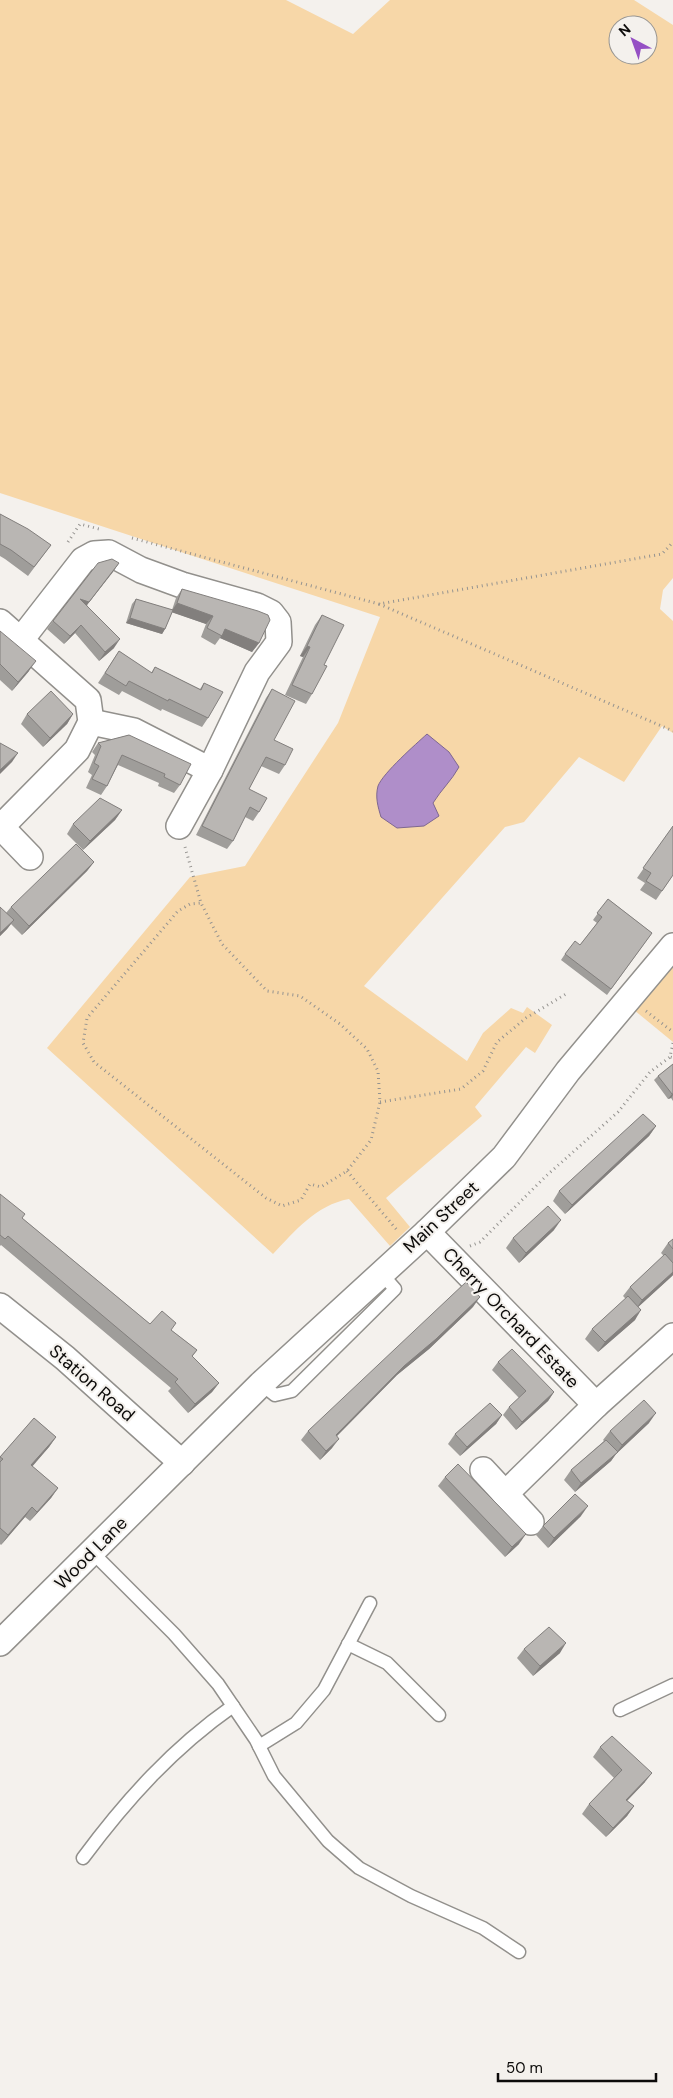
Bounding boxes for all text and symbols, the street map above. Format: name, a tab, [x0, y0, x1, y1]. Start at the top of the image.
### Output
north arrow	[608, 15, 658, 65]
text: N	[615, 20, 634, 40]
street label: Main Street	[398, 1176, 484, 1258]
street label: Cherry Orchard Estate	[437, 1242, 585, 1394]
street label: Station Road	[44, 1339, 140, 1427]
street label: Wood Lane	[49, 1511, 133, 1595]
scale bar	[498, 2050, 656, 2082]
text: 50 m	[506, 2058, 543, 2078]

